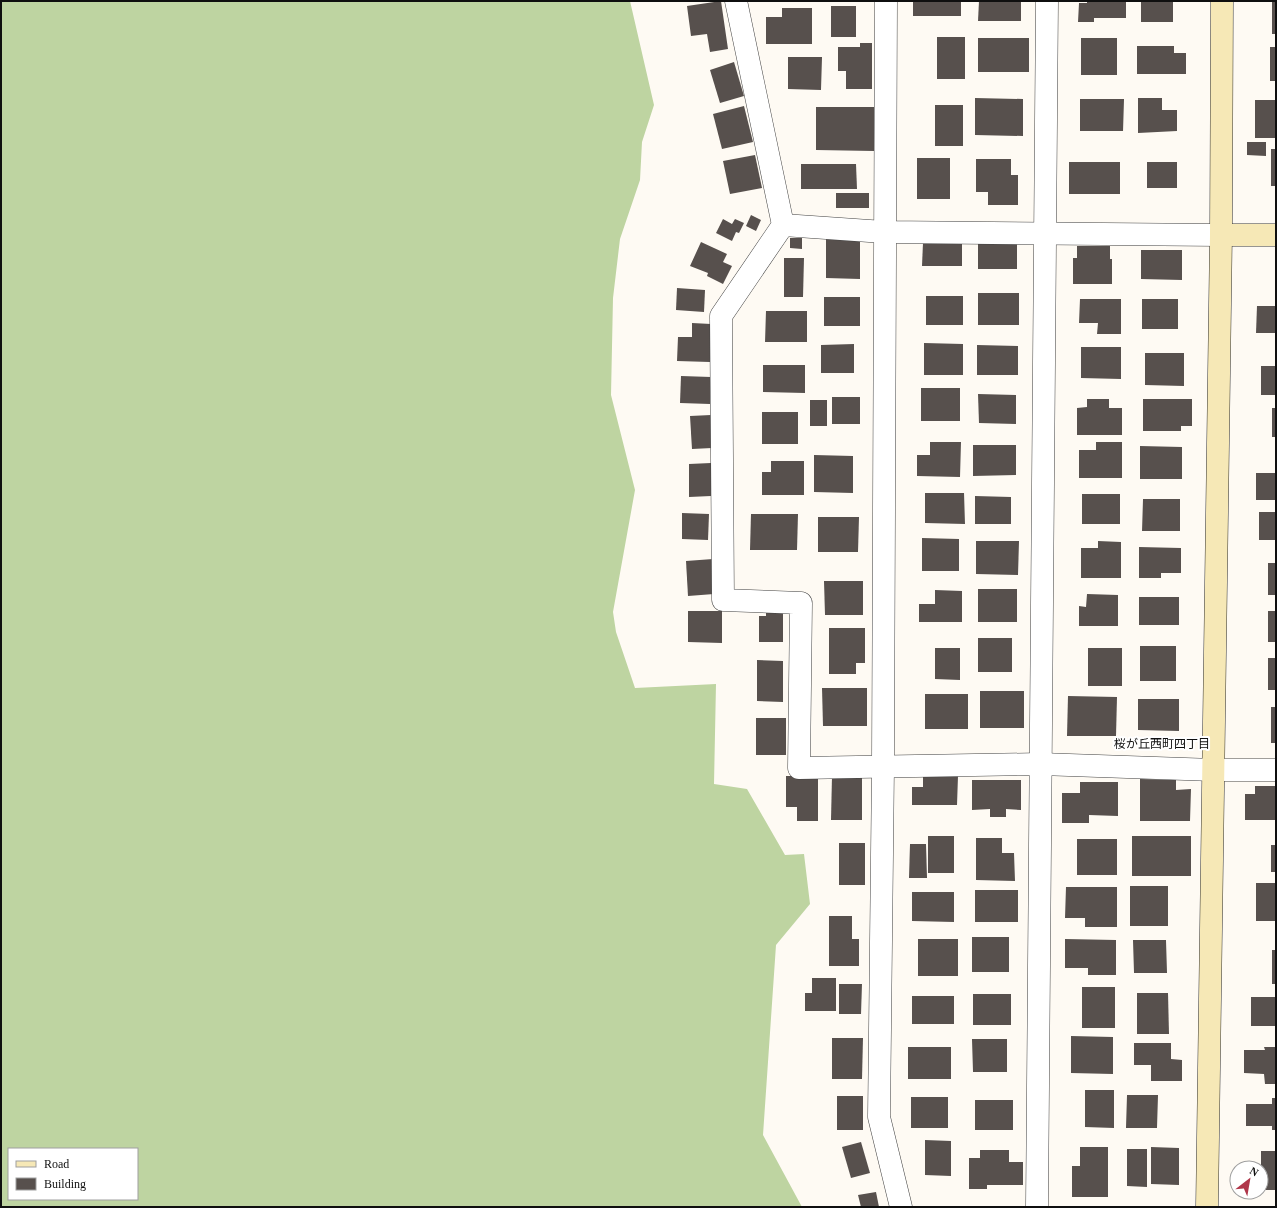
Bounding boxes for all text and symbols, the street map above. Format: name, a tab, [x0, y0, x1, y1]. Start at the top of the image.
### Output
district label: 桜が丘西町四丁目	[1114, 737, 1210, 751]
legend	[8, 1148, 138, 1200]
text: Road	[44, 1157, 69, 1171]
north arrow	[1229, 1160, 1269, 1200]
text: N	[1248, 1164, 1261, 1179]
text: Building	[44, 1177, 86, 1191]

